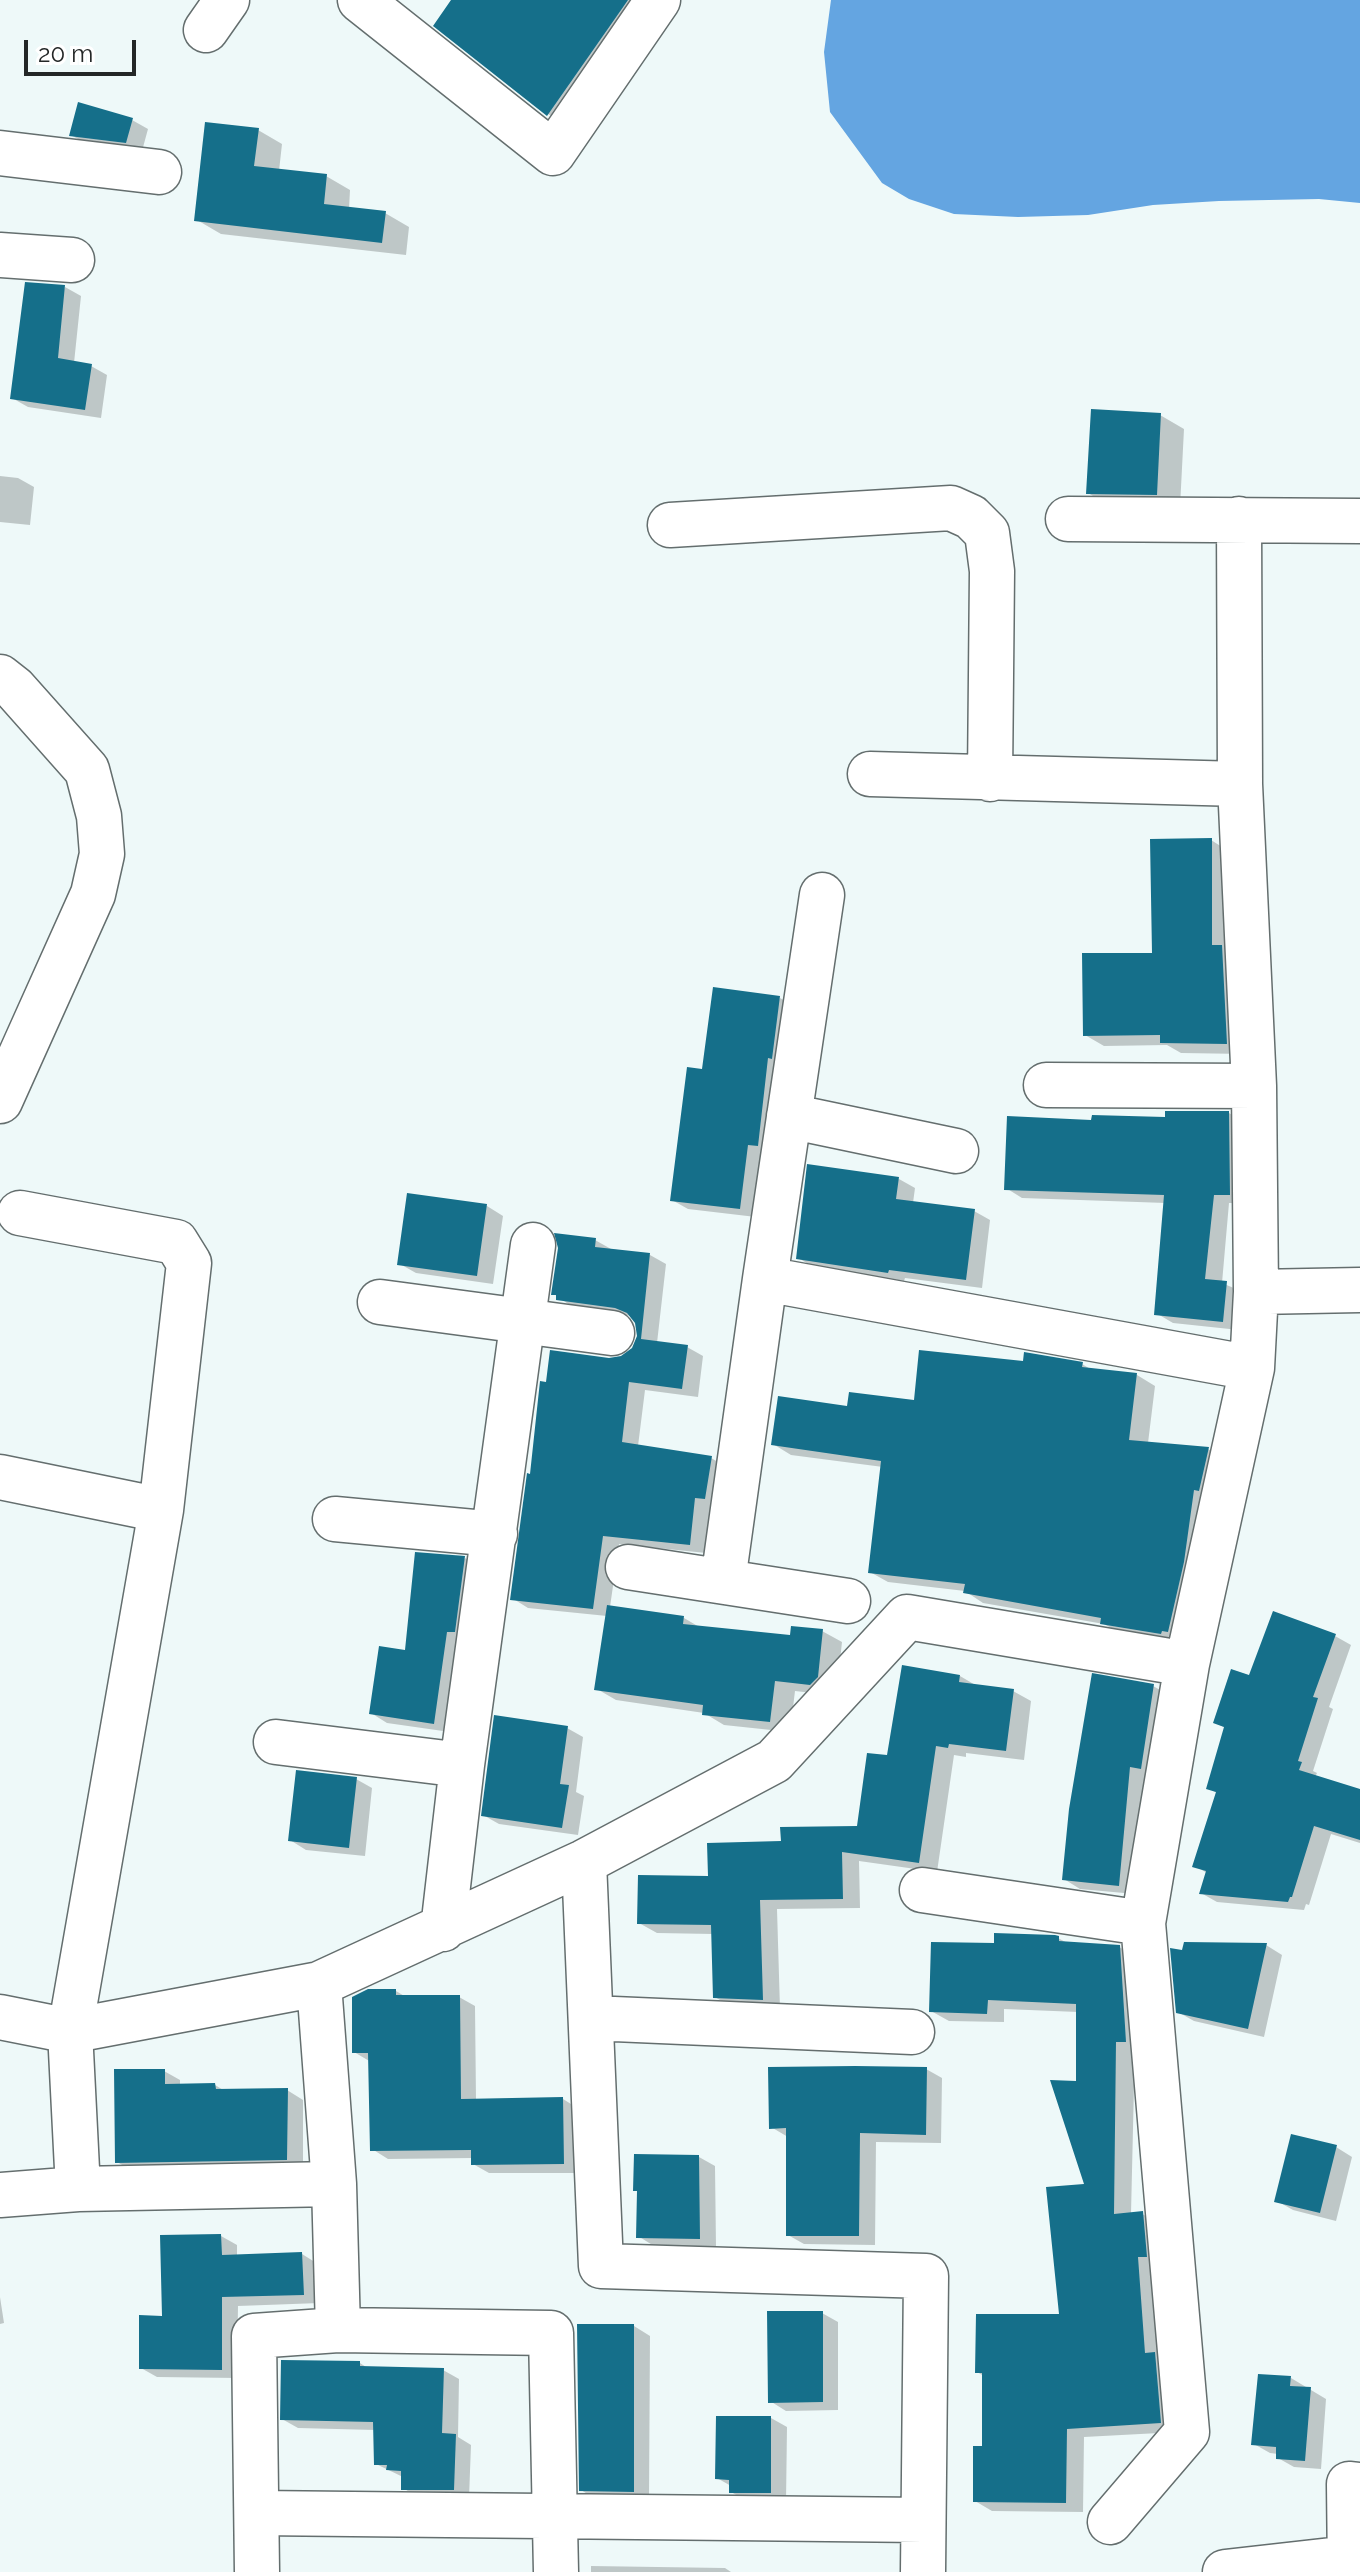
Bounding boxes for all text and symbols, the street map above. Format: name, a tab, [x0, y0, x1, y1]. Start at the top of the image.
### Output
scale bar	[28, 24, 140, 74]
text: 20 m	[38, 39, 93, 68]

